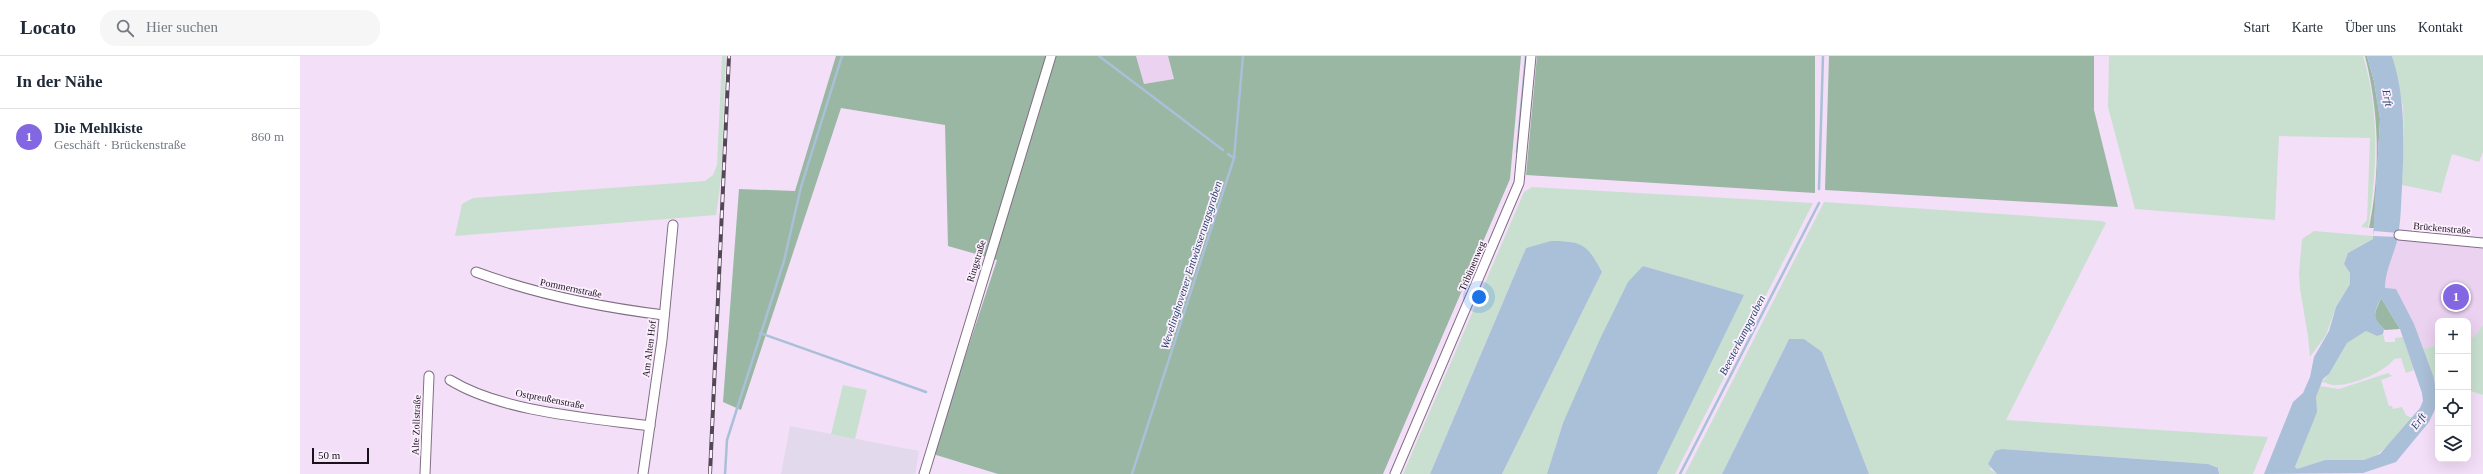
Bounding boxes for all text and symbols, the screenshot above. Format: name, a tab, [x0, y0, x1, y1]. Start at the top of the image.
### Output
search box	[100, 10, 380, 46]
text: Locato	[20, 17, 76, 38]
icon: search	[114, 17, 136, 39]
text: Hier suchen	[146, 19, 218, 35]
text: Start	[2243, 20, 2270, 35]
text: Karte	[2292, 20, 2323, 35]
text: Über uns	[2345, 20, 2396, 35]
text: Kontakt	[2418, 20, 2463, 35]
text: In der Nähe	[16, 72, 103, 91]
water label: Erft	[2380, 88, 2396, 108]
text: Die Mehlkiste	[54, 120, 143, 136]
text: 1	[26, 129, 32, 144]
text: 860 m	[251, 129, 284, 144]
text: Geschäft · Brückenstraße	[54, 137, 186, 152]
water label: Wevelinghovener Entwässerungsgraben	[1158, 179, 1224, 350]
street label: Brückenstraße	[2413, 220, 2472, 236]
street label: Ringstraße	[964, 238, 988, 283]
street label: Tribünenweg	[1457, 239, 1487, 293]
street label: Pommernstraße	[539, 276, 603, 300]
pin: 1	[2443, 282, 2469, 312]
your location	[1469, 287, 1489, 307]
water label: Beesterkampgraben	[1717, 293, 1768, 377]
map controls	[2435, 318, 2471, 462]
button: +	[2435, 318, 2471, 354]
street label: Am Alten Hof	[640, 319, 658, 378]
button: −	[2435, 354, 2471, 390]
street label: Ostpreußenstraße	[515, 387, 586, 411]
button: locate	[2435, 390, 2471, 426]
street label: Alte Zollstraße	[409, 394, 423, 455]
water label: Erft	[2408, 410, 2428, 432]
button: layers	[2435, 426, 2471, 462]
scale bar	[312, 446, 369, 465]
text: 50 m	[318, 449, 340, 461]

